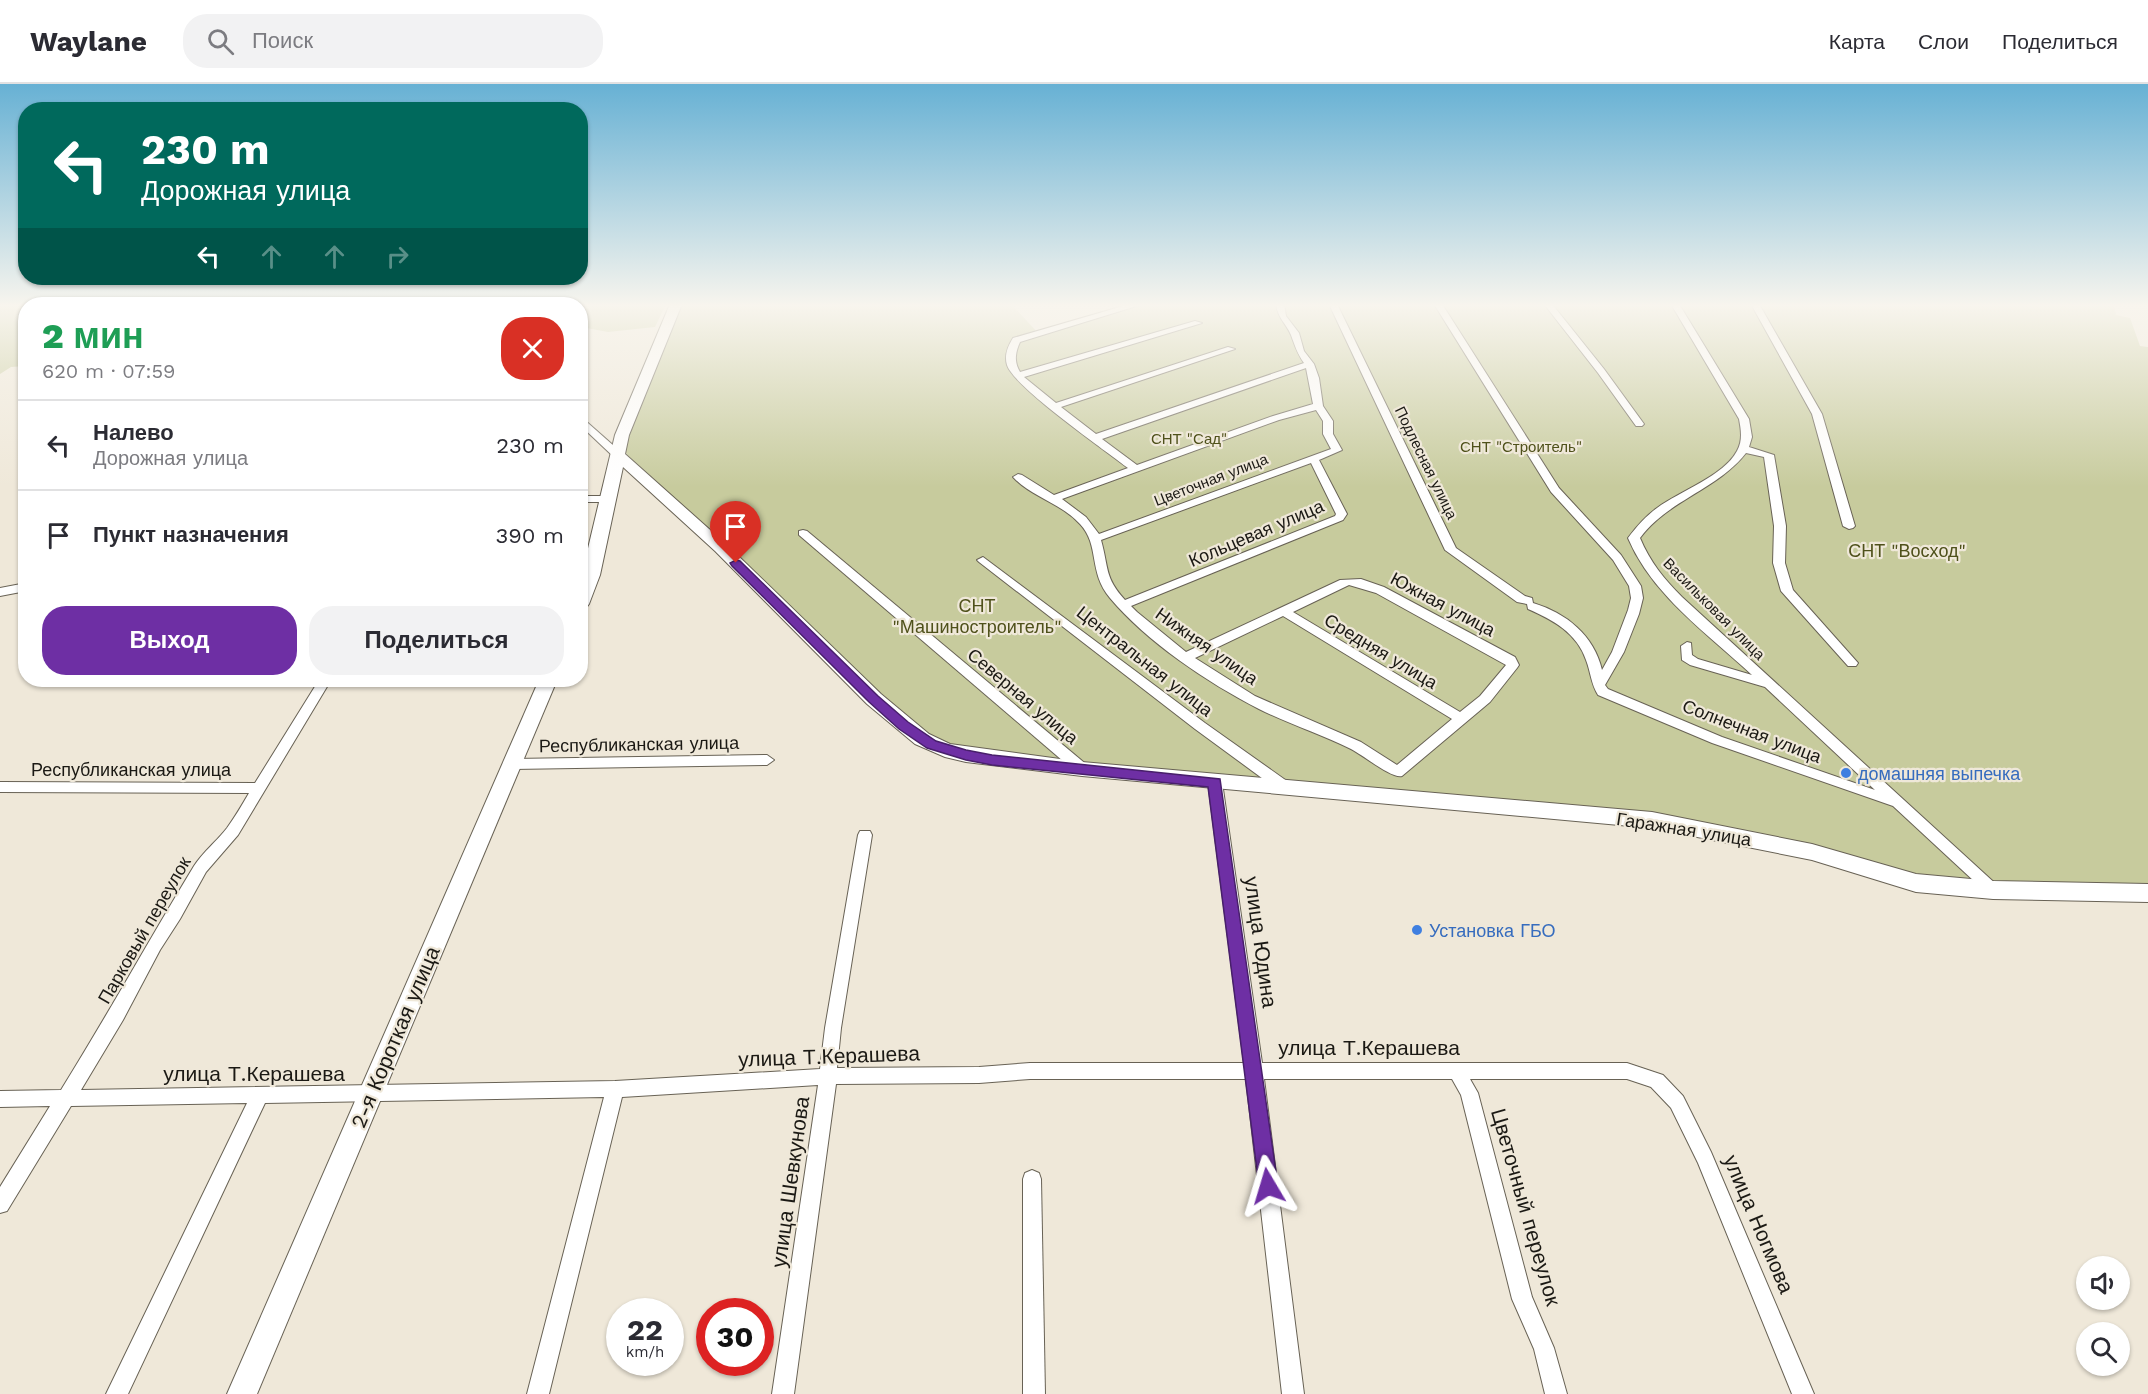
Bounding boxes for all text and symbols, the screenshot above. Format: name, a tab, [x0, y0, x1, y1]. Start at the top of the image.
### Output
search box	[183, 14, 603, 68]
text: Waylane	[30, 25, 147, 58]
icon: search	[204, 25, 237, 58]
text: Поиск	[252, 28, 313, 53]
text: Карта	[1829, 29, 1885, 54]
text: Слои	[1918, 29, 1969, 54]
text: Поделиться	[2002, 29, 2118, 54]
text: 230 m	[141, 125, 270, 174]
icon: left	[42, 126, 120, 204]
text: Дорожная улица	[141, 175, 350, 207]
icon: left	[192, 240, 225, 273]
icon: ahead	[255, 240, 288, 273]
icon: ahead	[318, 240, 351, 273]
icon: right	[381, 240, 414, 273]
text: 2 мин	[42, 315, 144, 357]
button: close	[501, 317, 564, 380]
text: 620 m · 07:59	[42, 359, 175, 383]
street label: Подлесная улица	[1391, 404, 1461, 523]
text: Налево	[93, 420, 174, 445]
icon: left	[42, 429, 75, 462]
park label: СНТ "Сад"	[1151, 430, 1227, 448]
text: 230 m	[496, 433, 564, 458]
park label: СНТ "Строитель"	[1460, 438, 1582, 456]
text: Дорожная улица	[93, 446, 248, 470]
street label: Цветочная улица	[1152, 450, 1271, 510]
street label: Кольцевая улица	[1185, 495, 1328, 571]
pin	[710, 501, 761, 563]
icon: arrive	[719, 510, 752, 543]
icon: arrive	[42, 519, 75, 552]
text: Пункт назначения	[93, 522, 289, 547]
text: 390 m	[495, 523, 564, 548]
park label: СНТ "Восход"	[1848, 540, 1966, 561]
street label: Васильковая улица	[1659, 554, 1769, 664]
street label: Южная улица	[1387, 568, 1500, 641]
park label: СНТ "Машиностроитель"	[893, 595, 1061, 637]
street label: Центральная улица	[1073, 601, 1218, 721]
street label: Нижняя улица	[1152, 603, 1263, 690]
button: Выход	[42, 606, 297, 675]
button: Поделиться	[309, 606, 564, 675]
street label: Средняя улица	[1321, 609, 1442, 694]
street label: Северная улица	[964, 644, 1083, 749]
street label: Солнечная улица	[1680, 695, 1825, 768]
street label: Республиканская улица	[539, 732, 740, 756]
street label: Республиканская улица	[31, 759, 232, 780]
place label: домашняя выпечка	[1858, 763, 2021, 784]
marker: домашняя выпечка	[1839, 766, 1853, 780]
street label: Гаражная улица	[1615, 808, 1754, 850]
street label: Парковый переулок	[93, 853, 195, 1007]
street label: улица Юдина	[1239, 875, 1283, 1010]
place label: Установка ГБО	[1429, 920, 1556, 941]
marker: Установка ГБО	[1410, 923, 1424, 937]
street label: 2-я Короткая улица	[345, 942, 445, 1132]
street label: улица Т.Керашева	[1278, 1035, 1460, 1060]
street label: улица Т.Керашева	[738, 1040, 921, 1072]
street label: улица Т.Керашева	[163, 1061, 345, 1086]
street label: улица Шевкунова	[766, 1094, 814, 1269]
street label: Цветочный переулок	[1486, 1105, 1566, 1309]
street label: улица Ногмова	[1719, 1151, 1800, 1297]
position arrow	[1236, 1154, 1300, 1218]
map controls	[2076, 1256, 2130, 1376]
button: sound	[2076, 1256, 2130, 1310]
speed limit sign: 30	[696, 1298, 774, 1376]
text: 22	[627, 1312, 663, 1347]
button: search	[2076, 1322, 2130, 1376]
text: km/h	[626, 1343, 664, 1361]

